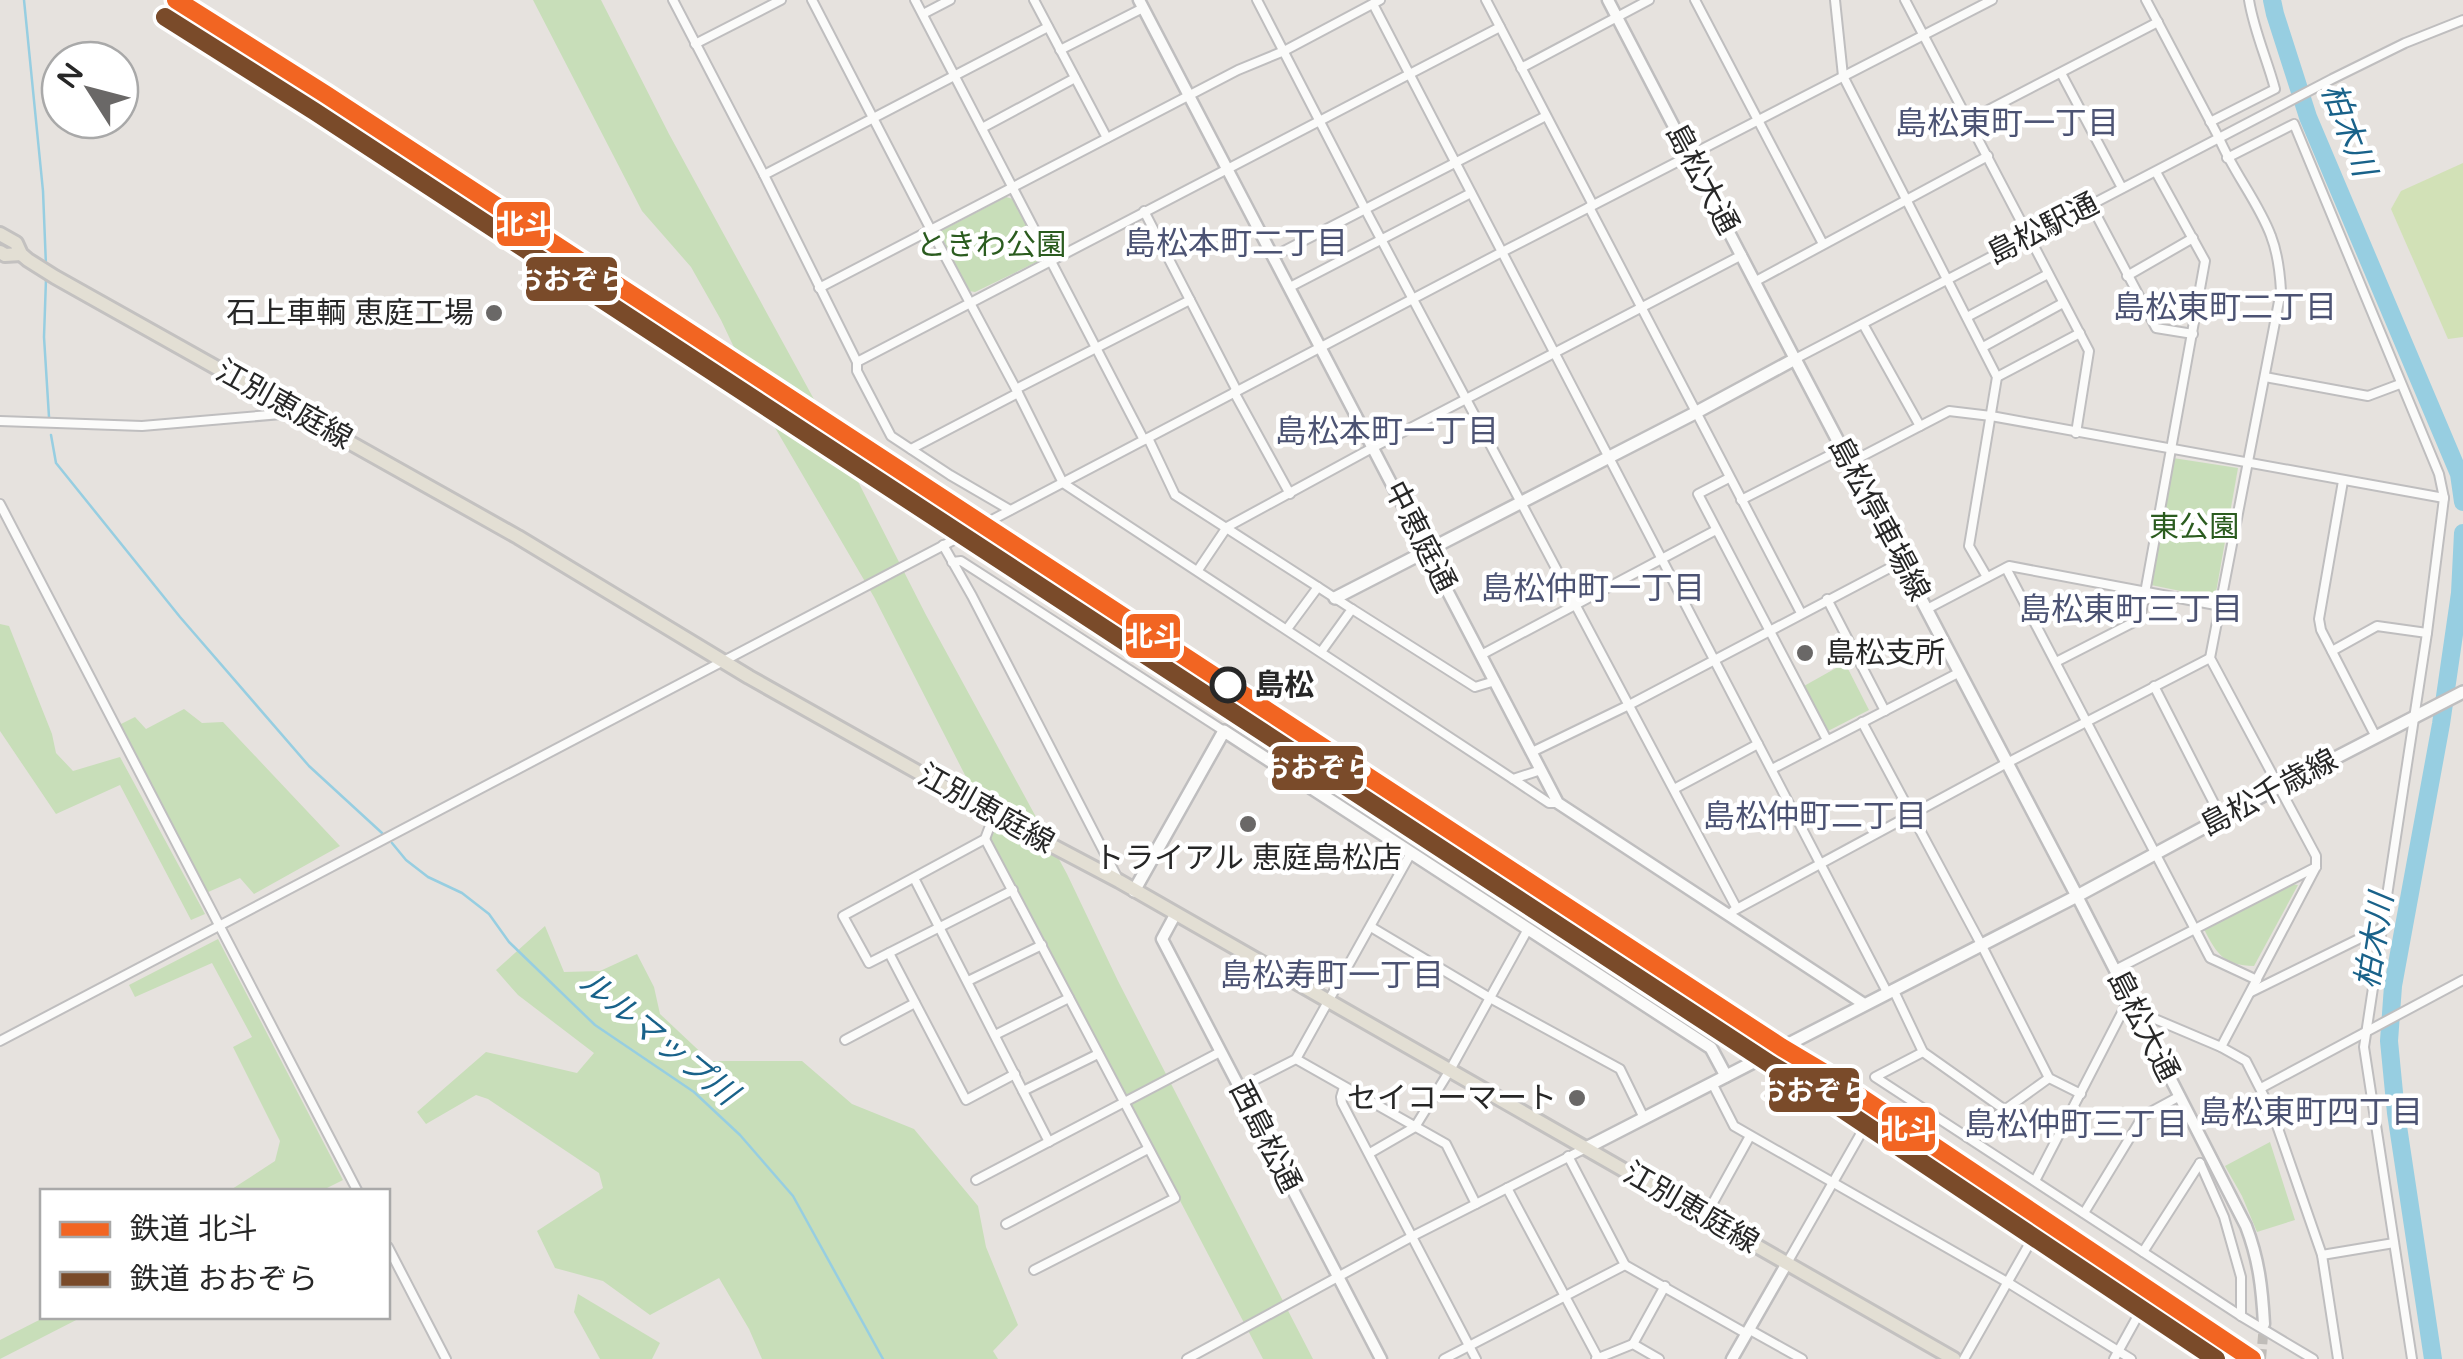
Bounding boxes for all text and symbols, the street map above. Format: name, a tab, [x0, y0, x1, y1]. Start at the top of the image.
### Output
north arrow	[40, 40, 140, 140]
text: N	[50, 57, 91, 95]
water label: 柏木川	[2313, 78, 2384, 184]
district label: 島松東町一丁目	[1895, 105, 2119, 143]
street label: 島松大通	[1657, 117, 1747, 241]
street label: 島松駅通	[1981, 185, 2105, 273]
line badge: 北斗	[495, 200, 552, 248]
text: 北斗	[496, 208, 552, 242]
district label: 島松本町二丁目	[1124, 225, 1348, 263]
park label: ときわ公園	[916, 227, 1066, 264]
line badge: おおぞら	[524, 255, 619, 303]
text: おおぞら	[515, 263, 627, 297]
district label: 島松東町二丁目	[2113, 289, 2337, 327]
place label: 石上車輌 恵庭工場	[226, 295, 474, 332]
marker: 石上車輌 恵庭工場	[483, 302, 505, 324]
street label: 江別恵庭線	[209, 352, 359, 458]
district label: 島松本町一丁目	[1275, 413, 1499, 451]
street label: 島松停車場線	[1820, 431, 1938, 607]
street label: 中恵庭通	[1376, 475, 1464, 599]
park label: 東公園	[2149, 509, 2239, 546]
district label: 島松仲町一丁目	[1481, 570, 1705, 608]
district label: 島松東町三丁目	[2019, 591, 2243, 629]
line badge: 北斗	[1124, 612, 1182, 660]
text: 北斗	[1125, 620, 1181, 654]
place label: 島松支所	[1825, 635, 1945, 672]
marker: 島松支所	[1794, 642, 1816, 664]
place label: 島松	[1254, 667, 1314, 704]
marker: 島松	[1211, 668, 1245, 702]
street label: 島松千歳線	[2194, 741, 2344, 845]
line badge: おおぞら	[1270, 744, 1365, 792]
text: おおぞら	[1262, 751, 1374, 785]
street label: 江別恵庭線	[911, 756, 1061, 862]
district label: 島松仲町二丁目	[1703, 798, 1927, 836]
marker: トライアル 恵庭島松店	[1237, 813, 1259, 835]
place label: トライアル 恵庭島松店	[1094, 840, 1402, 877]
water label: 柏木川	[2349, 888, 2402, 991]
district label: 島松寿町一丁目	[1220, 957, 1444, 995]
water label: ルルマップ川	[571, 963, 747, 1115]
street label: 島松大通	[2099, 964, 2187, 1088]
line badge: おおぞら	[1767, 1066, 1861, 1114]
text: おおぞら	[1758, 1074, 1870, 1108]
street label: 西島松通	[1221, 1075, 1309, 1199]
place label: セイコーマート	[1347, 1080, 1557, 1117]
marker: セイコーマート	[1566, 1087, 1588, 1109]
district label: 島松東町四丁目	[2199, 1094, 2423, 1132]
line badge: 北斗	[1880, 1105, 1937, 1153]
district label: 島松仲町三丁目	[1964, 1106, 2188, 1144]
text: 北斗	[1880, 1113, 1936, 1147]
street label: 江別恵庭線	[1617, 1154, 1765, 1262]
legend	[40, 1189, 390, 1319]
text: 鉄道 北斗	[130, 1211, 258, 1248]
text: 鉄道 おおぞら	[130, 1261, 318, 1298]

